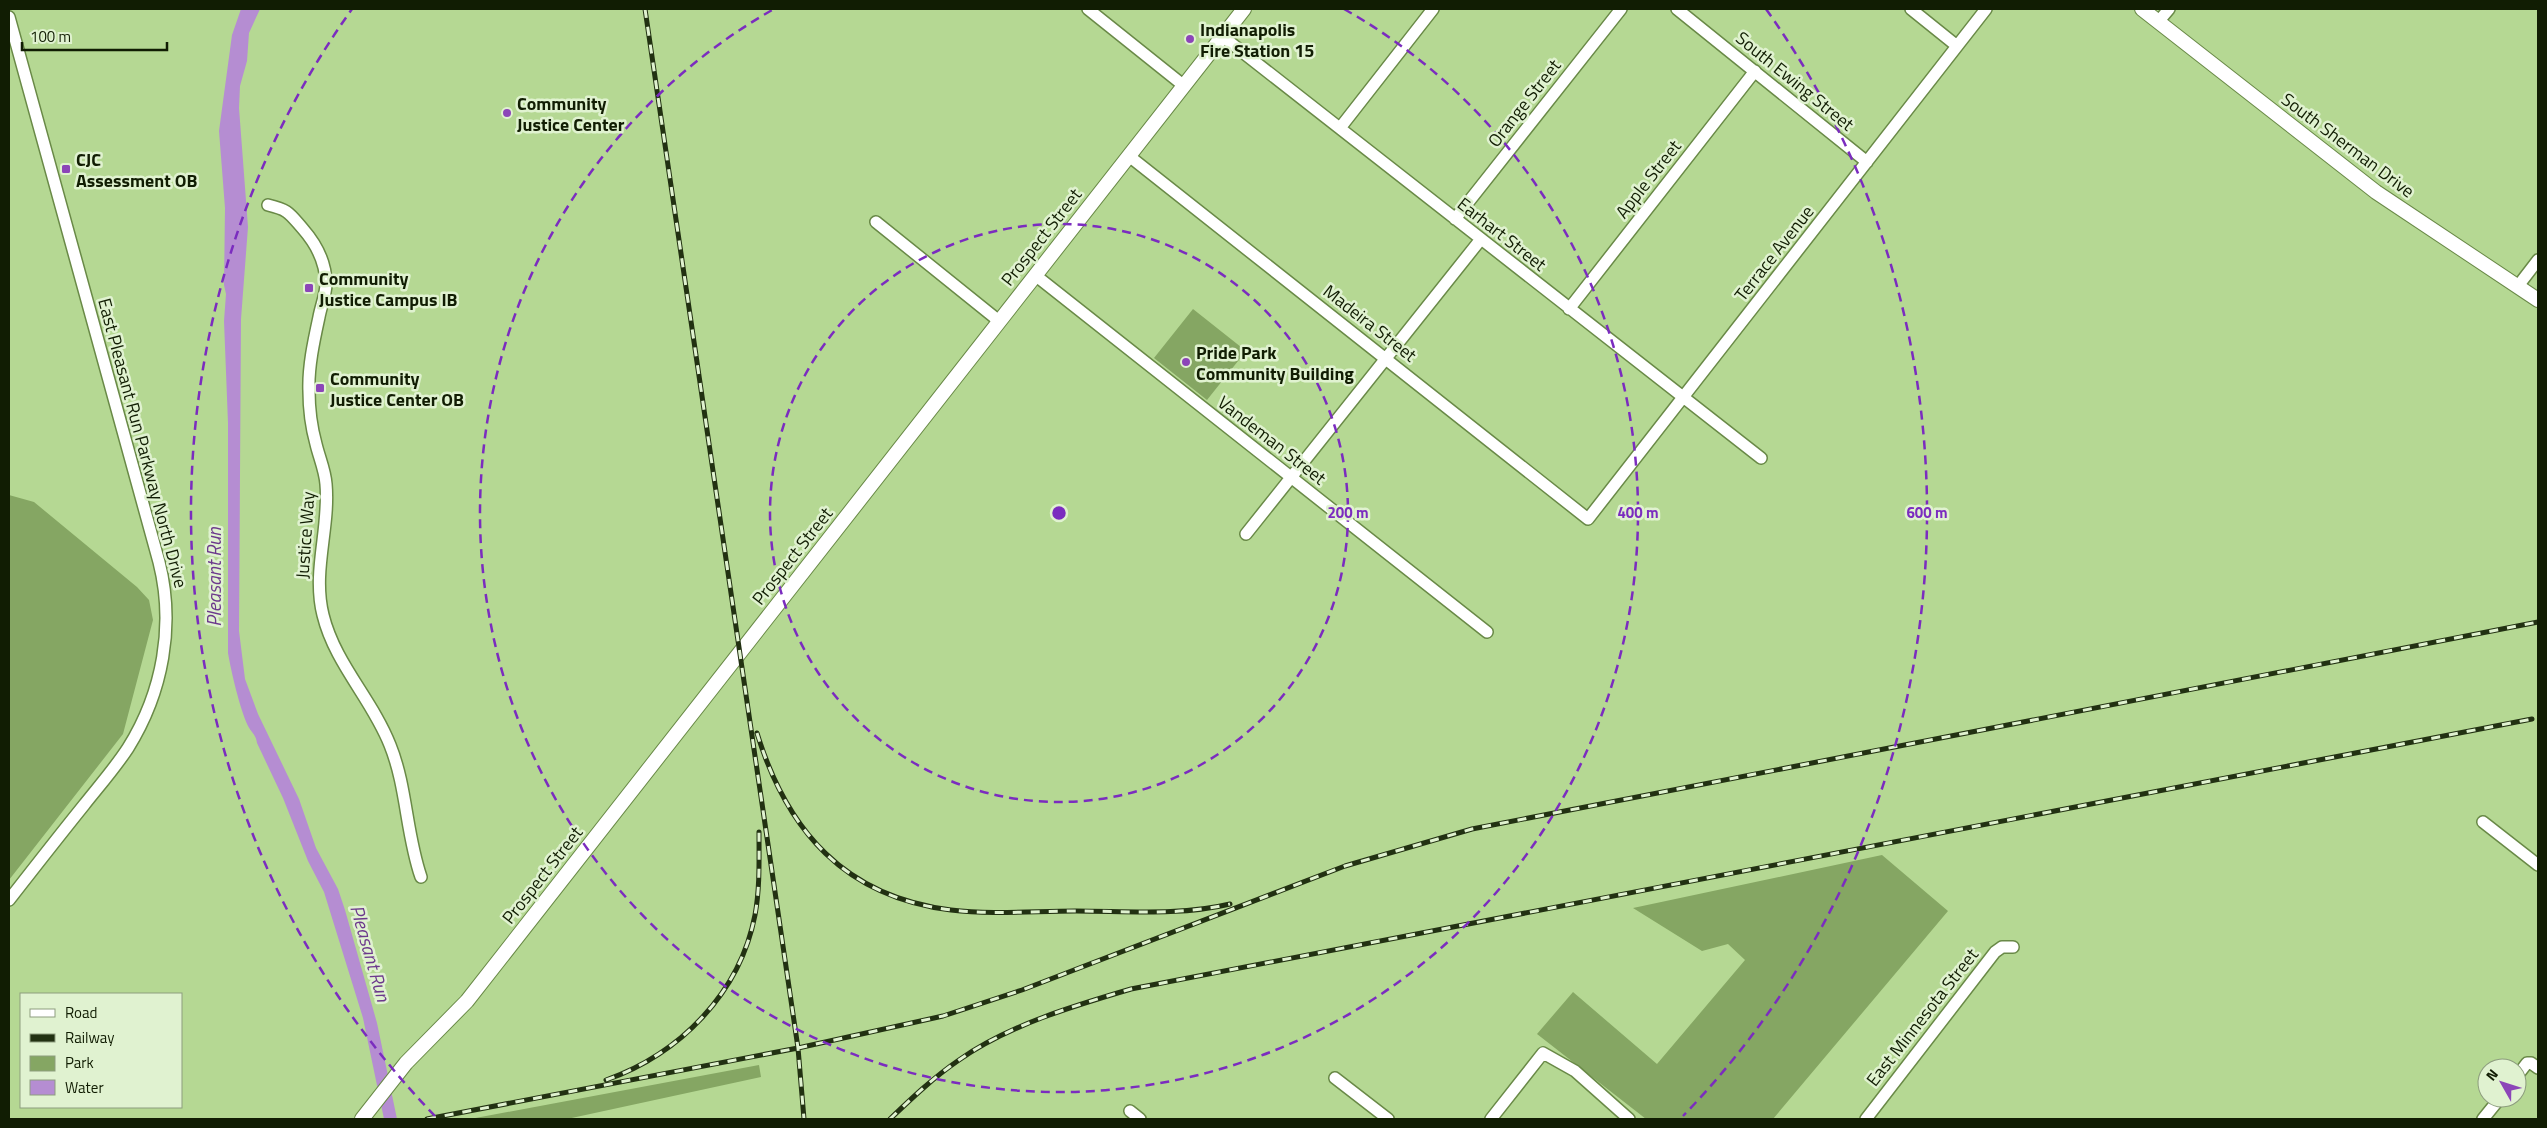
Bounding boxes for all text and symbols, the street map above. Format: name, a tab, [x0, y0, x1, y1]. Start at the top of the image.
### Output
place label: Indianapolis Fire Station 15	[1200, 16, 1314, 64]
scale bar	[22, 20, 168, 52]
text: 100 m	[30, 25, 71, 48]
street label: South Ewing Street	[1730, 25, 1861, 138]
marker: Indianapolis Fire Station 15	[1184, 33, 1196, 45]
street label: Orange Street	[1481, 53, 1568, 153]
street label: South Sherman Drive	[2276, 86, 2420, 204]
place label: Community Justice Center	[517, 90, 625, 138]
marker: Community Justice Center	[501, 107, 513, 119]
street label: Apple Street	[1609, 133, 1688, 224]
place label: CJC Assessment OB	[76, 146, 197, 194]
marker: CJC Assessment OB	[60, 163, 72, 175]
street label: Prospect Street	[994, 182, 1088, 292]
street label: Earhart Street	[1452, 190, 1553, 278]
street label: Terrace Avenue	[1728, 199, 1820, 307]
place label: Community Justice Campus IB	[319, 265, 458, 313]
street label: Madeira Street	[1317, 278, 1423, 369]
marker: Community Justice Campus IB	[303, 282, 315, 294]
street label: East Pleasant Run Parkway North Drive	[91, 295, 195, 591]
place label: Pride Park Community Building	[1196, 339, 1354, 387]
marker: Pride Park Community Building	[1180, 356, 1192, 368]
place label: Community Justice Center OB	[330, 365, 464, 413]
marker: Community Justice Center OB	[314, 382, 326, 394]
street label: Vandeman Street	[1212, 389, 1333, 491]
street label: Justice Way	[288, 490, 322, 580]
street label: Prospect Street	[745, 501, 839, 611]
text: 200 m	[1327, 501, 1369, 524]
text: 400 m	[1617, 501, 1659, 524]
text: 600 m	[1906, 501, 1948, 524]
centre of rings	[1050, 504, 1068, 522]
water label: Pleasant Run	[199, 527, 228, 627]
street label: Prospect Street	[495, 820, 589, 930]
water label: Pleasant Run	[343, 901, 399, 1005]
street label: East Minnesota Street	[1859, 942, 1985, 1092]
legend	[20, 993, 182, 1108]
text: Road	[65, 1001, 97, 1024]
text: Railway	[65, 1026, 115, 1049]
text: Park	[65, 1051, 94, 1074]
north arrow	[2477, 1058, 2527, 1108]
text: N	[2480, 1064, 2503, 1085]
text: Water	[65, 1076, 104, 1099]

